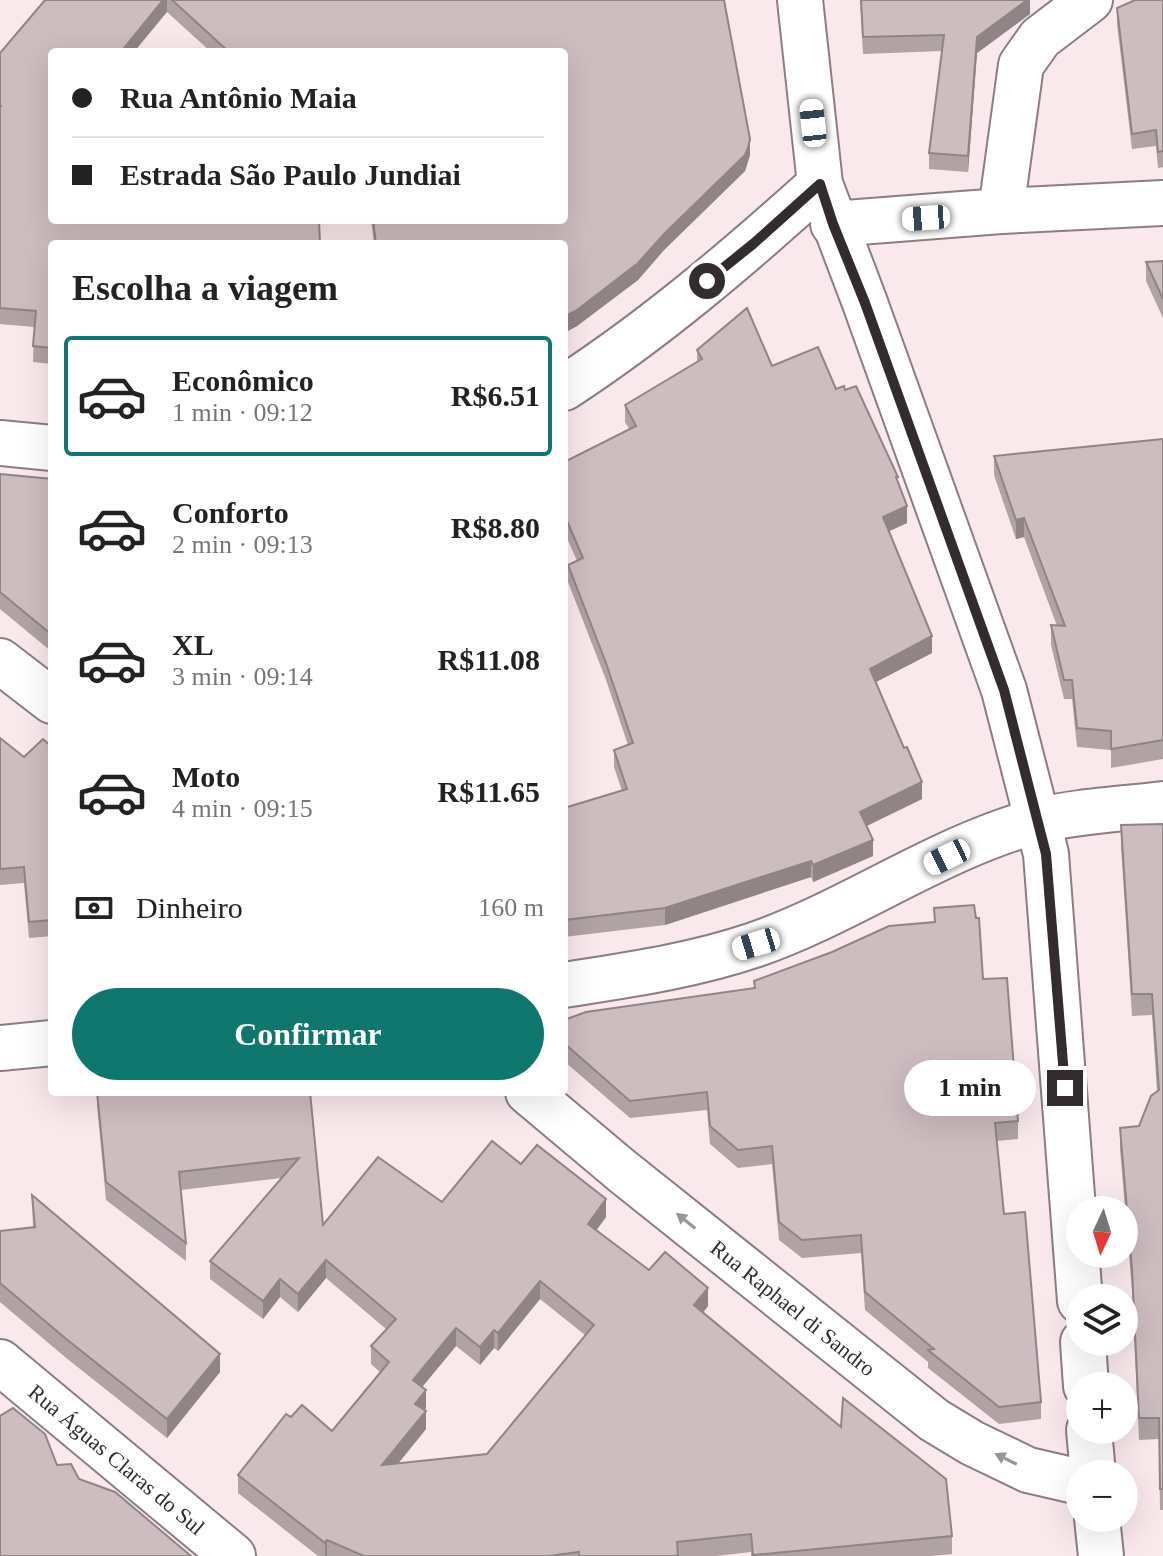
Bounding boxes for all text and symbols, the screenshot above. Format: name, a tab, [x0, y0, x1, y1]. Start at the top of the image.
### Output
text: Rua Antônio Maia	[120, 81, 357, 114]
car	[799, 98, 827, 148]
text: Estrada São Paulo Jundiai	[120, 158, 461, 191]
car	[901, 204, 951, 232]
route start	[689, 263, 725, 299]
text: Escolha a viagem	[72, 268, 338, 308]
icon: car	[76, 360, 148, 432]
text: Econômico	[172, 364, 314, 397]
text: R$6.51	[451, 379, 540, 412]
text: 1 min · 09:12	[172, 398, 313, 427]
icon: car	[76, 492, 148, 564]
text: Conforto	[172, 496, 289, 529]
text: R$8.80	[451, 511, 540, 544]
text: 2 min · 09:13	[172, 530, 313, 559]
icon: car	[76, 624, 148, 696]
text: XL	[172, 628, 214, 661]
text: R$11.08	[437, 643, 540, 676]
text: 3 min · 09:14	[172, 662, 313, 691]
icon: car	[76, 756, 148, 828]
text: Moto	[172, 760, 240, 793]
text: R$11.65	[437, 775, 540, 808]
text: 4 min · 09:15	[172, 794, 313, 823]
car	[920, 836, 974, 878]
icon: cash	[72, 886, 116, 930]
text: Dinheiro	[136, 891, 243, 924]
text: 160 m	[478, 893, 544, 922]
car	[730, 926, 782, 962]
button: Confirmar	[72, 988, 544, 1080]
callout: 1 min	[905, 1060, 1037, 1116]
route end	[1047, 1070, 1083, 1106]
text: 1 min	[939, 1073, 1001, 1102]
north arrow	[1066, 1196, 1138, 1268]
map controls	[1066, 1196, 1138, 1532]
one-way arrow	[675, 1213, 696, 1230]
street label: Rua Raphael di Sandro	[706, 1235, 880, 1381]
button: layers	[1066, 1284, 1138, 1356]
button: +	[1066, 1372, 1138, 1444]
street label: Rua Águas Claras do Sul	[23, 1379, 210, 1540]
one-way arrow	[994, 1453, 1017, 1466]
button: −	[1066, 1460, 1138, 1532]

